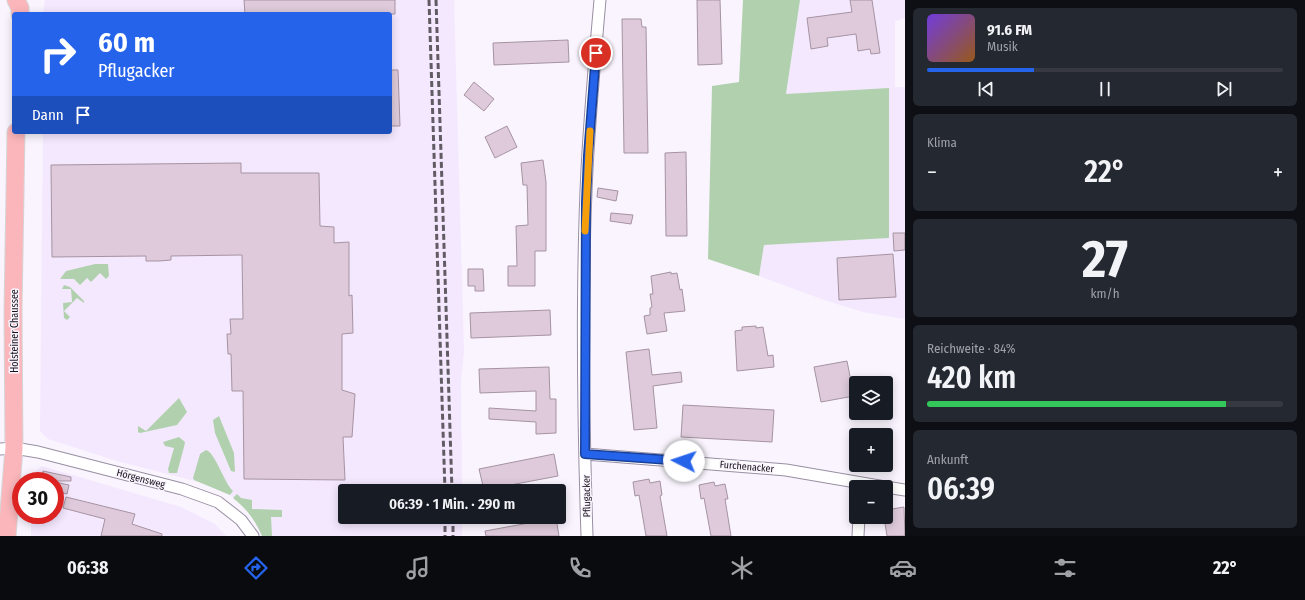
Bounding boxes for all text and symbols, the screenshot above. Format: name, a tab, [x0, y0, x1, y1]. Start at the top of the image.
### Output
text: 91.6 FM	[987, 21, 1032, 39]
text: 60 m	[98, 26, 155, 59]
icon: right	[32, 28, 84, 80]
pin	[579, 36, 613, 70]
text: Musik	[987, 39, 1018, 54]
icon: arrive	[585, 42, 607, 64]
text: Pflugacker	[98, 60, 175, 82]
icon: previous	[975, 78, 997, 100]
icon: pause	[1094, 78, 1116, 100]
icon: next	[1213, 78, 1235, 100]
icon: arrive	[72, 104, 94, 126]
text: Dann	[32, 106, 64, 124]
text: Klima	[927, 135, 957, 150]
text: 22°	[1084, 154, 1126, 190]
text: −	[927, 159, 937, 186]
text: +	[1273, 159, 1283, 186]
text: 27	[1082, 228, 1128, 291]
text: km/h	[1091, 286, 1120, 301]
street label: Holsteiner Chaussee	[9, 289, 21, 373]
text: Reichweite · 84%	[927, 341, 1016, 356]
text: 420 km	[927, 360, 1016, 396]
map controls	[849, 376, 893, 524]
button: layers	[849, 376, 893, 420]
button: +	[849, 428, 893, 472]
position arrow	[663, 440, 705, 482]
text: Ankunft	[927, 452, 969, 467]
street label: Furchenacker	[719, 459, 775, 475]
street label: Hörgensweg	[115, 467, 167, 491]
text: 06:39	[927, 471, 995, 507]
speed limit sign: 30	[12, 472, 64, 524]
street label: Pflugacker	[581, 474, 593, 517]
button: −	[849, 480, 893, 524]
text: 06:39 · 1 Min. · 290 m	[389, 495, 515, 513]
icon: directions	[242, 554, 270, 582]
icon: music	[404, 554, 432, 582]
icon: phone	[566, 554, 594, 582]
icon: climate	[728, 554, 756, 582]
icon: car	[889, 554, 917, 582]
icon: filters	[1051, 554, 1079, 582]
text: 06:38	[67, 557, 109, 579]
text: 22°	[1213, 557, 1238, 579]

